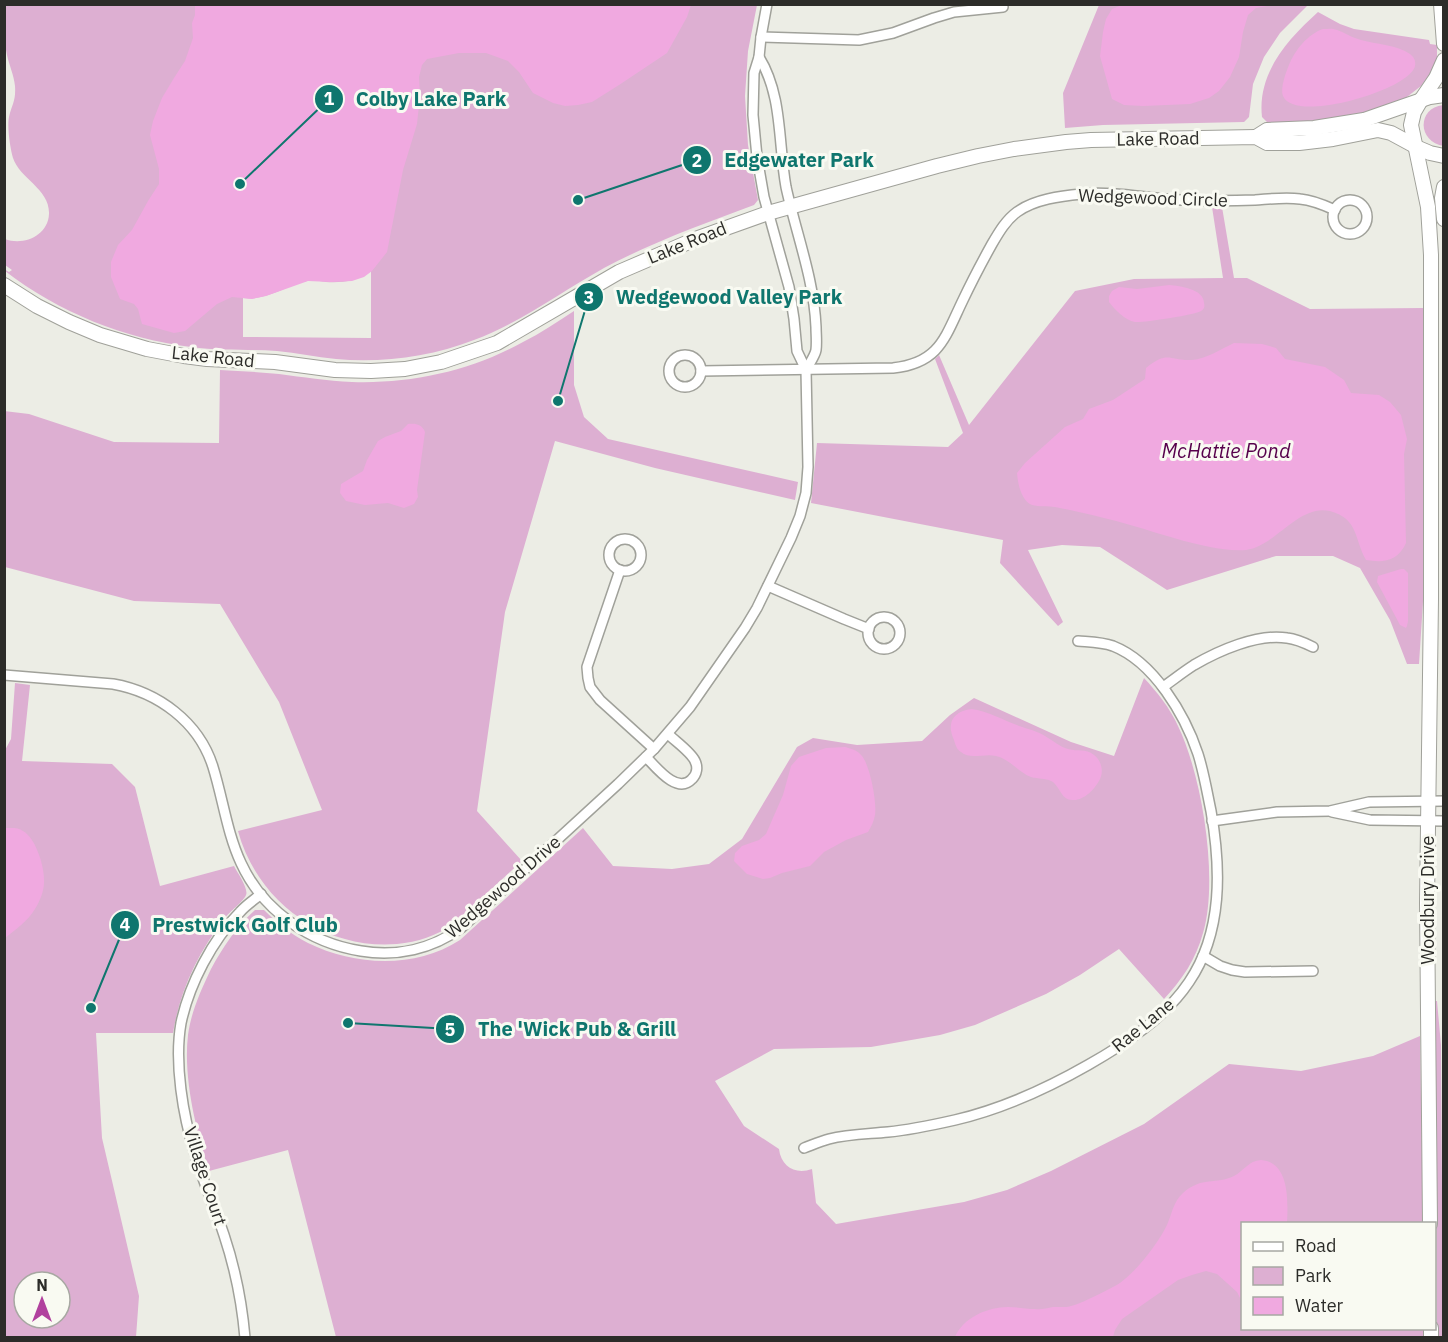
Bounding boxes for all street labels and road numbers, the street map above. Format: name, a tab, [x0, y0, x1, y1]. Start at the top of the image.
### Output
street label: Lake Road	[1116, 126, 1200, 151]
street label: Wedgewood Circle	[1078, 183, 1228, 212]
street label: Lake Road	[644, 216, 730, 269]
street label: Lake Road	[170, 341, 256, 372]
street label: Wedgewood Drive	[440, 830, 565, 943]
street label: Woodbury Drive	[1416, 835, 1439, 964]
street label: Rae Lane	[1107, 992, 1179, 1057]
street label: Village Court	[179, 1123, 232, 1228]

